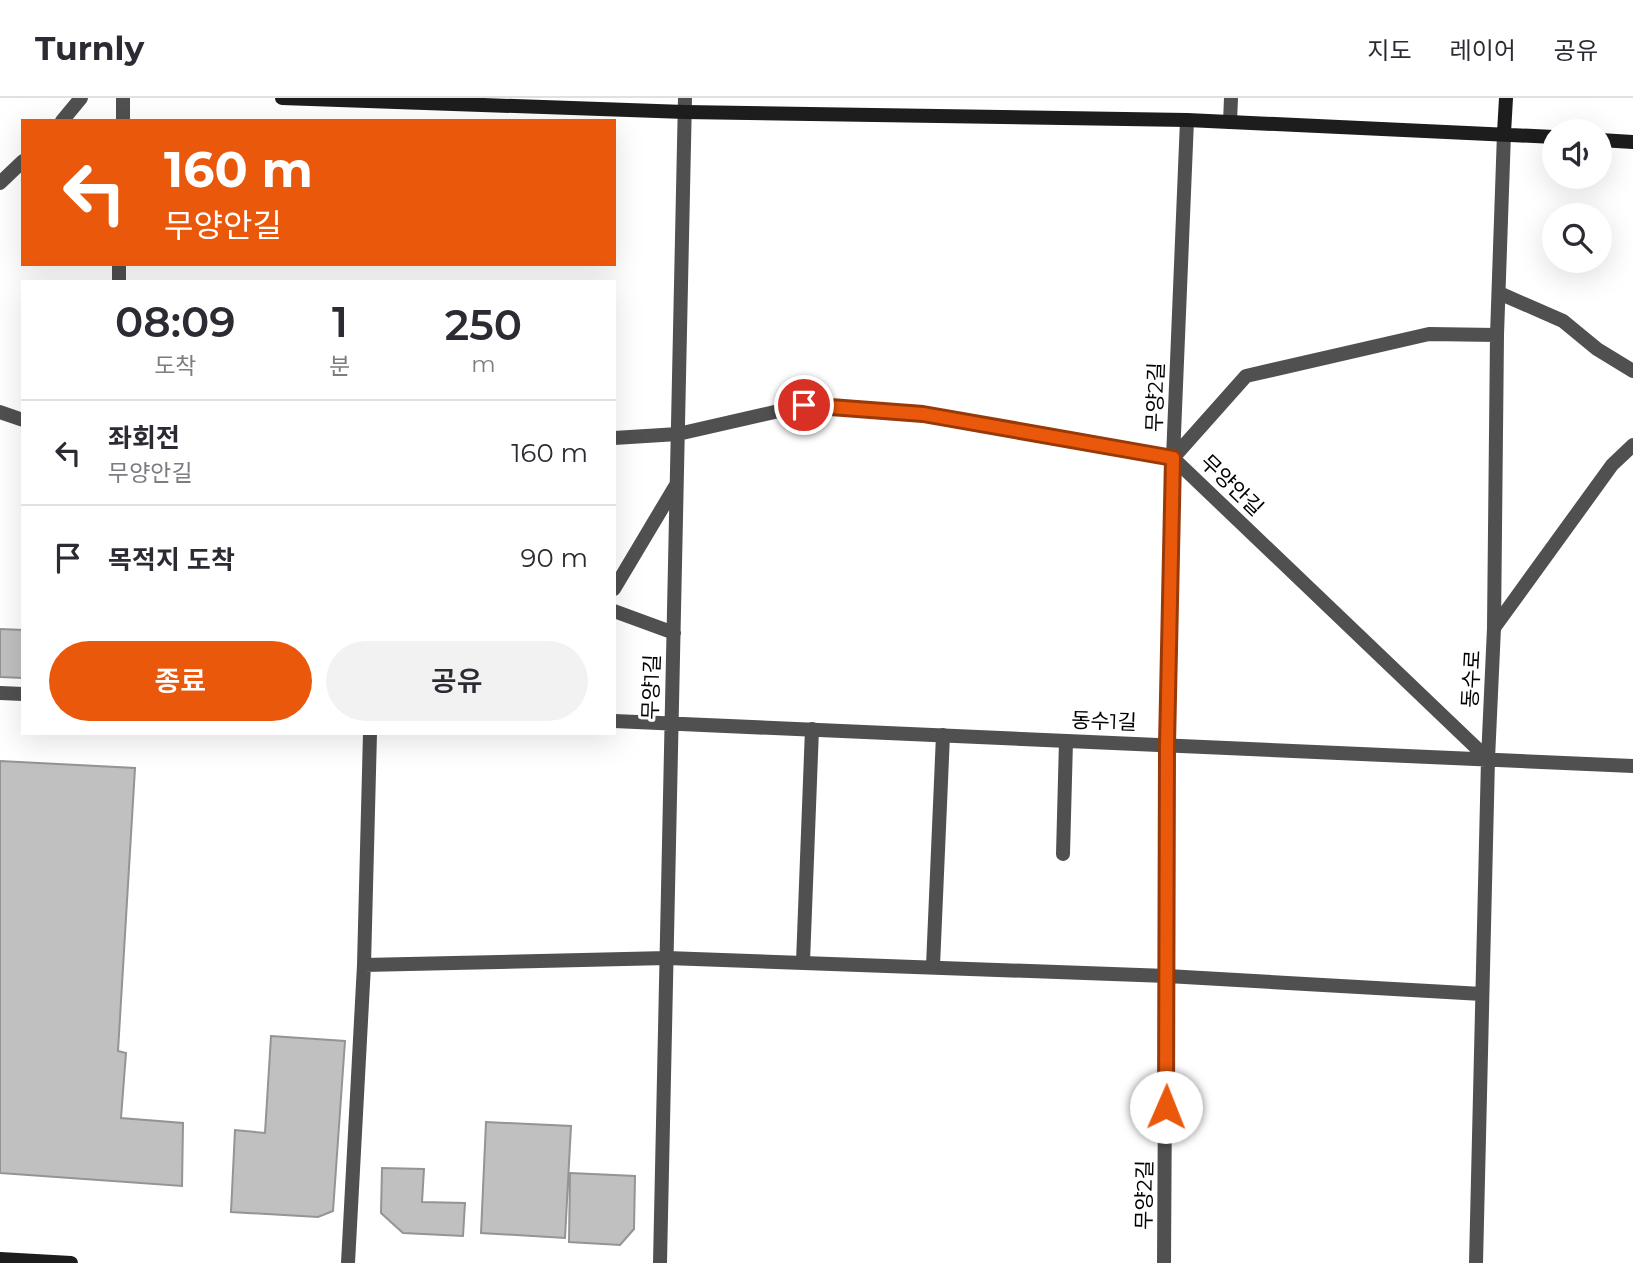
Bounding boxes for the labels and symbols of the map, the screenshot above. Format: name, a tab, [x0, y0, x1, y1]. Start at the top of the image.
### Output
street label: 무양2길	[1141, 362, 1169, 432]
pin	[774, 375, 834, 435]
street label: 무양안길	[1196, 449, 1268, 521]
street label: 동수로	[1457, 649, 1485, 709]
street label: 무양1길	[637, 654, 665, 720]
street label: 동수1길	[1071, 707, 1137, 735]
position arrow	[1129, 1070, 1203, 1144]
street label: 무양2길	[1131, 1160, 1157, 1230]

